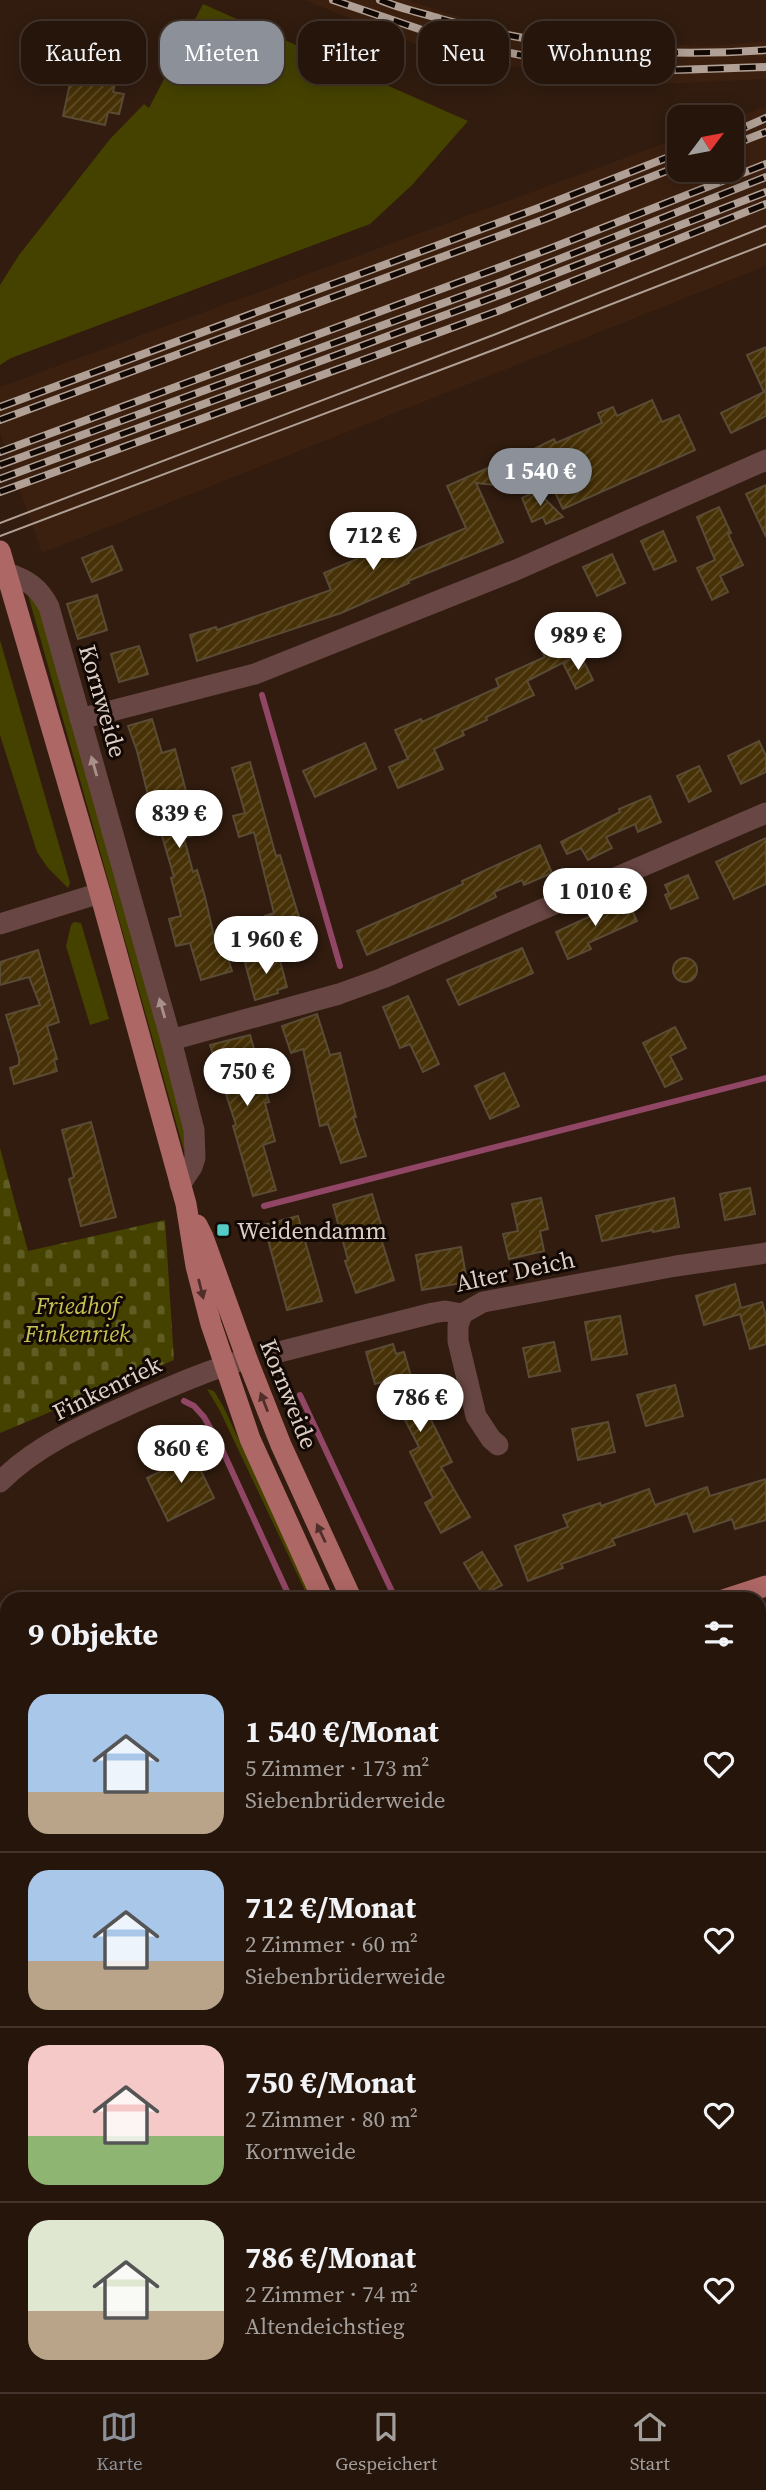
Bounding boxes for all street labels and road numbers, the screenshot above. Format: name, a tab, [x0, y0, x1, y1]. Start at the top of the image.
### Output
street label: Kornweide	[71, 641, 135, 761]
street label: Alter Deich	[452, 1242, 578, 1300]
street label: Kornweide	[252, 1334, 326, 1454]
street label: Finkenriek	[47, 1347, 168, 1429]

